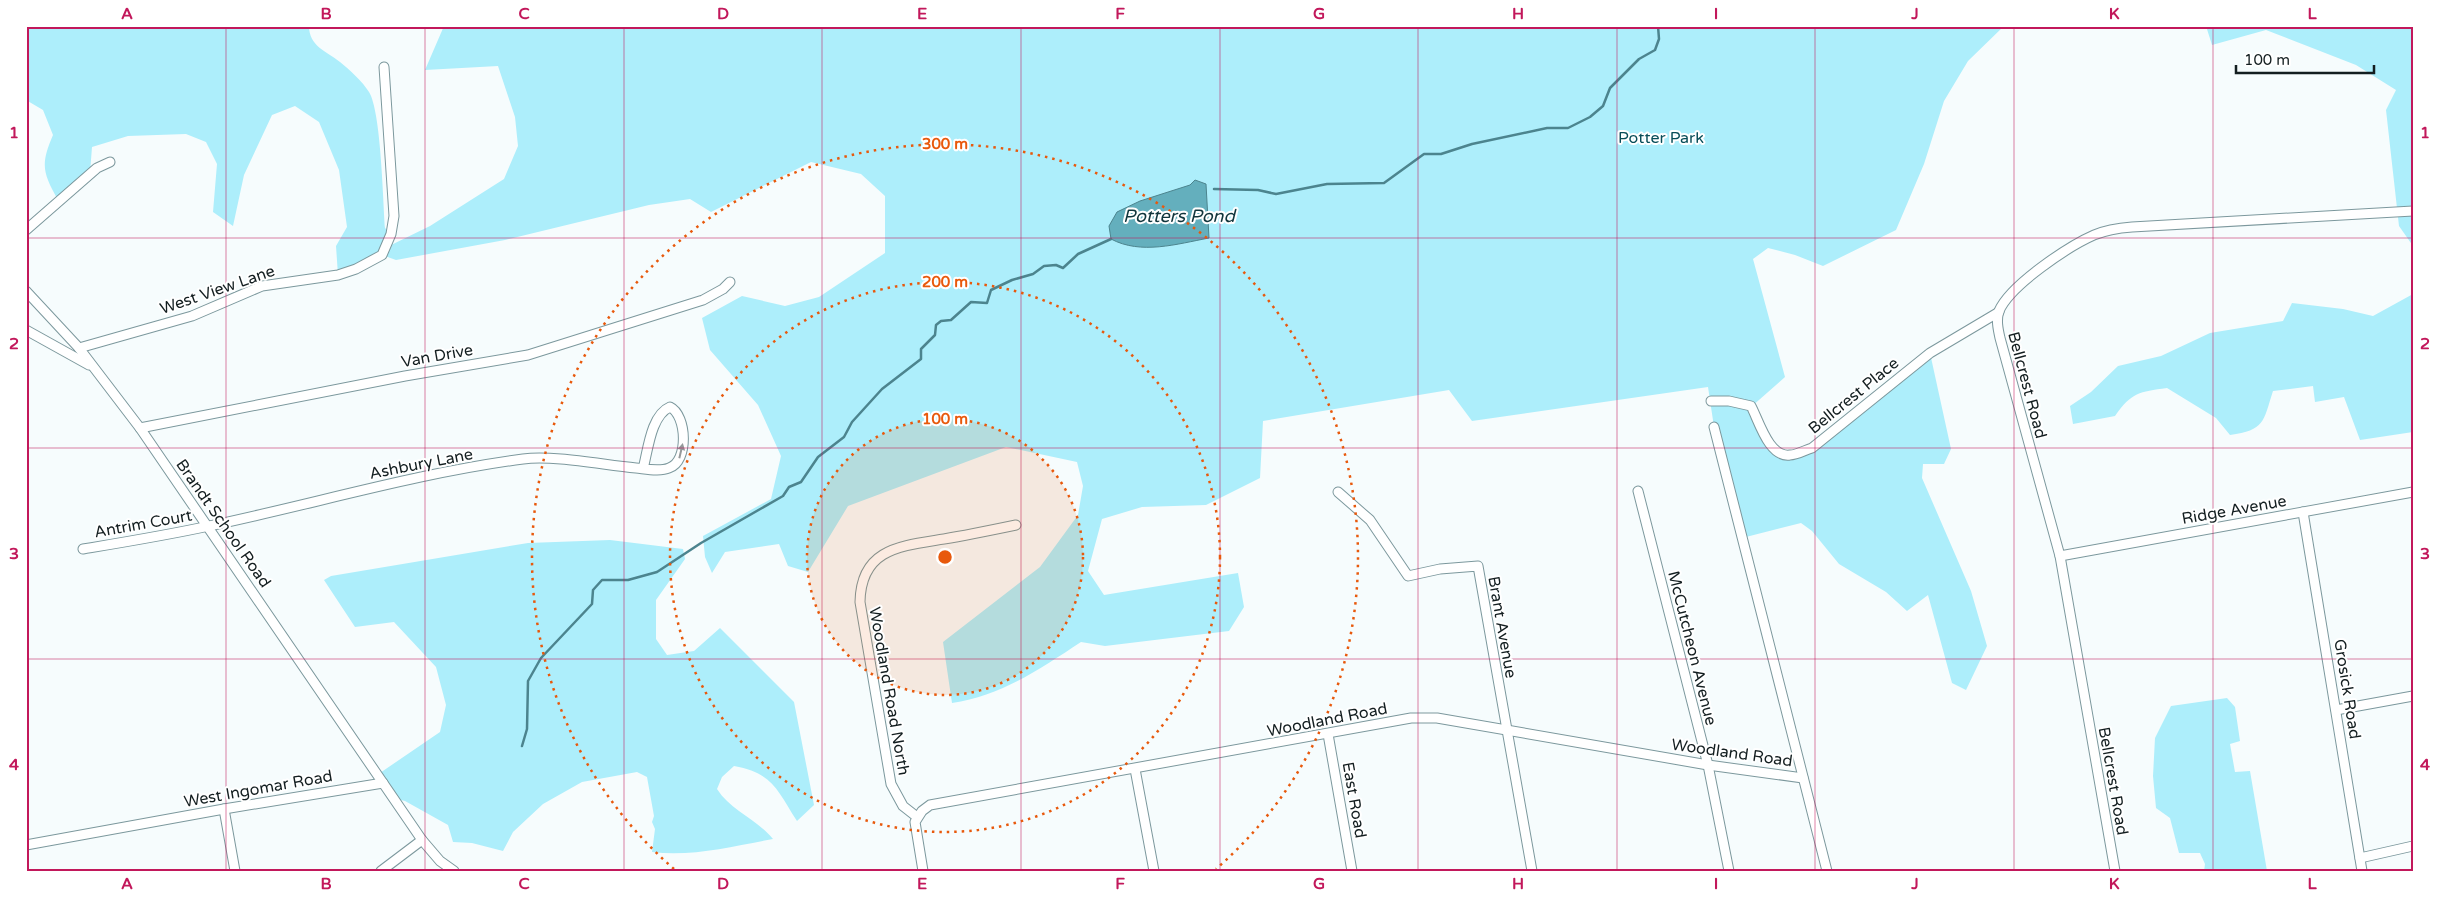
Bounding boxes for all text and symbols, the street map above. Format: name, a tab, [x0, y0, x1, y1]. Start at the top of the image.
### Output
text: A	[121, 4, 133, 24]
text: B	[320, 4, 332, 24]
text: C	[518, 4, 530, 24]
text: D	[717, 4, 729, 24]
text: E	[917, 4, 927, 24]
text: F	[1115, 4, 1125, 24]
text: G	[1313, 4, 1325, 24]
text: H	[1512, 4, 1524, 24]
text: I	[1714, 4, 1718, 24]
text: J	[1910, 4, 1919, 24]
text: K	[2109, 4, 2120, 24]
text: L	[2307, 4, 2317, 24]
scale bar	[2236, 42, 2374, 74]
text: 100 m	[2244, 51, 2290, 69]
text: 1	[9, 123, 19, 143]
text: 1	[2420, 123, 2430, 143]
park label: Potter Park	[1618, 128, 1704, 148]
text: 300 m	[922, 135, 968, 153]
water label: Potters Pond	[1123, 205, 1238, 227]
street label: West View Lane	[157, 261, 277, 319]
text: 200 m	[922, 273, 968, 291]
street label: Bellcrest Road	[2003, 330, 2051, 441]
text: 2	[9, 334, 19, 354]
text: 2	[2420, 334, 2430, 354]
street label: Van Drive	[400, 340, 475, 372]
street label: Bellcrest Place	[1804, 353, 1903, 438]
text: 100 m	[922, 410, 968, 428]
street label: Ashbury Lane	[368, 444, 475, 484]
one-way arrow	[677, 444, 685, 459]
street label: Brandt School Road	[171, 456, 275, 592]
street label: Ridge Avenue	[2180, 491, 2288, 529]
street label: Antrim Court	[93, 506, 194, 542]
text: 3	[9, 544, 19, 564]
text: 3	[2420, 544, 2430, 564]
centre of rings	[936, 548, 954, 566]
street label: McCutcheon Avenue	[1663, 569, 1721, 728]
street label: Brant Avenue	[1483, 575, 1521, 680]
street label: Woodland Road North	[864, 605, 914, 777]
street label: Grosick Road	[2329, 638, 2365, 741]
street label: Woodland Road	[1265, 699, 1389, 741]
street label: Bellcrest Road	[2094, 725, 2132, 837]
street label: Woodland Road	[1670, 735, 1794, 771]
text: 4	[9, 755, 19, 775]
text: 4	[2420, 755, 2430, 775]
street label: East Road	[1337, 760, 1371, 840]
street label: West Ingomar Road	[182, 766, 334, 812]
text: A	[121, 874, 133, 894]
text: B	[320, 874, 332, 894]
text: C	[518, 874, 530, 894]
text: D	[717, 874, 729, 894]
text: E	[917, 874, 927, 894]
text: F	[1115, 874, 1125, 894]
text: G	[1313, 874, 1325, 894]
text: H	[1512, 874, 1524, 894]
text: I	[1714, 874, 1718, 894]
text: J	[1910, 874, 1919, 894]
text: K	[2109, 874, 2120, 894]
text: L	[2307, 874, 2317, 894]

